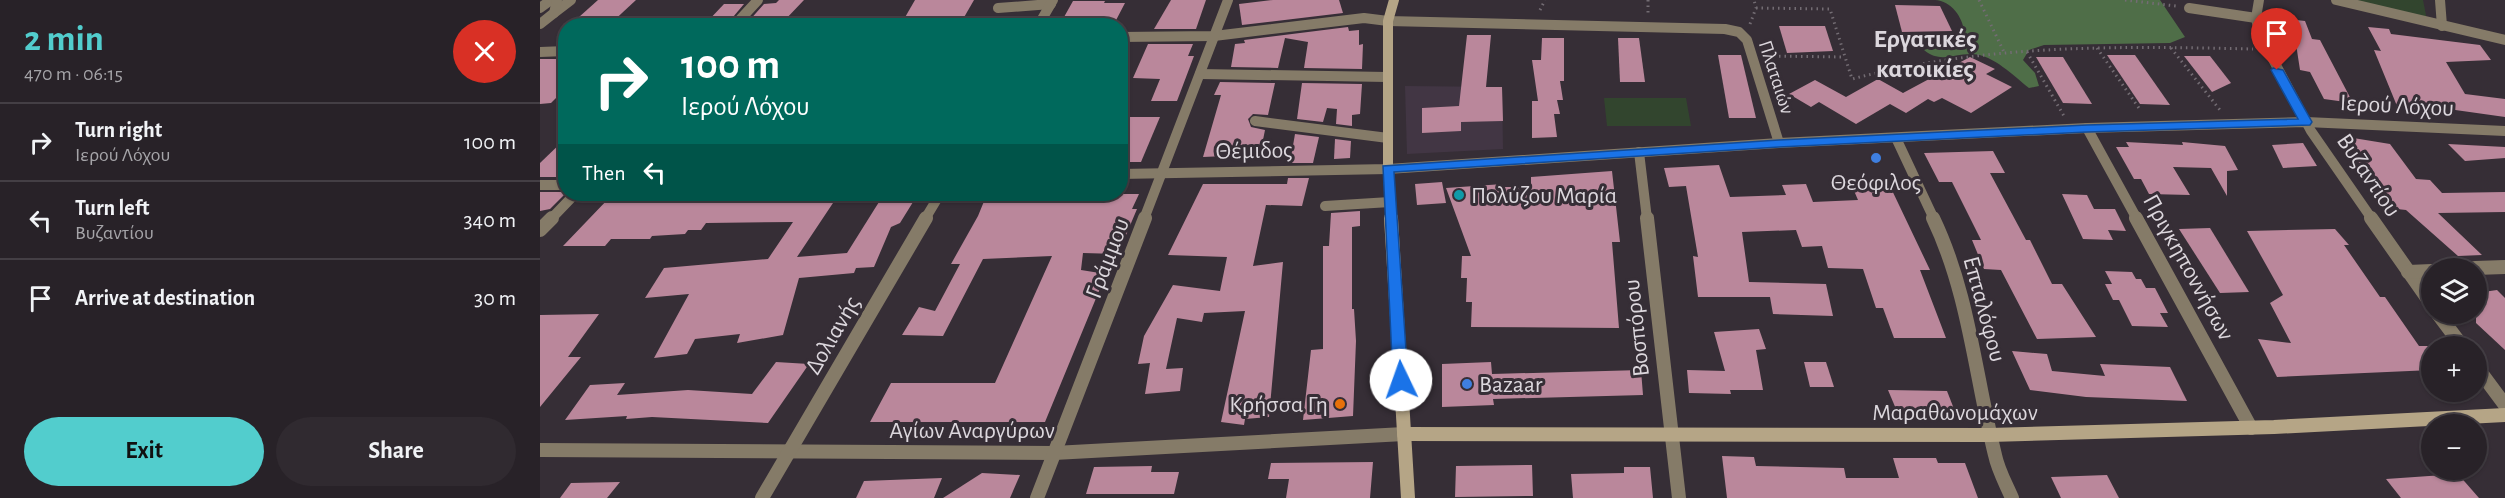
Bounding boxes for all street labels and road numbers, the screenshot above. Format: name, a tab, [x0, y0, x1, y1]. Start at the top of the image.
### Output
street label: Πλαταιών	[1755, 38, 1797, 117]
street label: Ιερού Λόχου	[2339, 91, 2455, 121]
street label: Βυζαντίου	[2332, 130, 2405, 221]
street label: Θέμιδος	[1215, 138, 1293, 164]
street label: Πριγκηποννήσων	[2138, 191, 2238, 344]
street label: Γράμμου	[1082, 215, 1134, 302]
street label: Επταλόφου	[1958, 254, 2010, 365]
street label: Βοσπόρου	[1620, 278, 1654, 378]
street label: Δολιανής	[801, 292, 865, 379]
street label: Μαραθωνομάχων	[1872, 401, 2038, 425]
street label: Αγίων Αναργύρων	[889, 419, 1055, 443]

